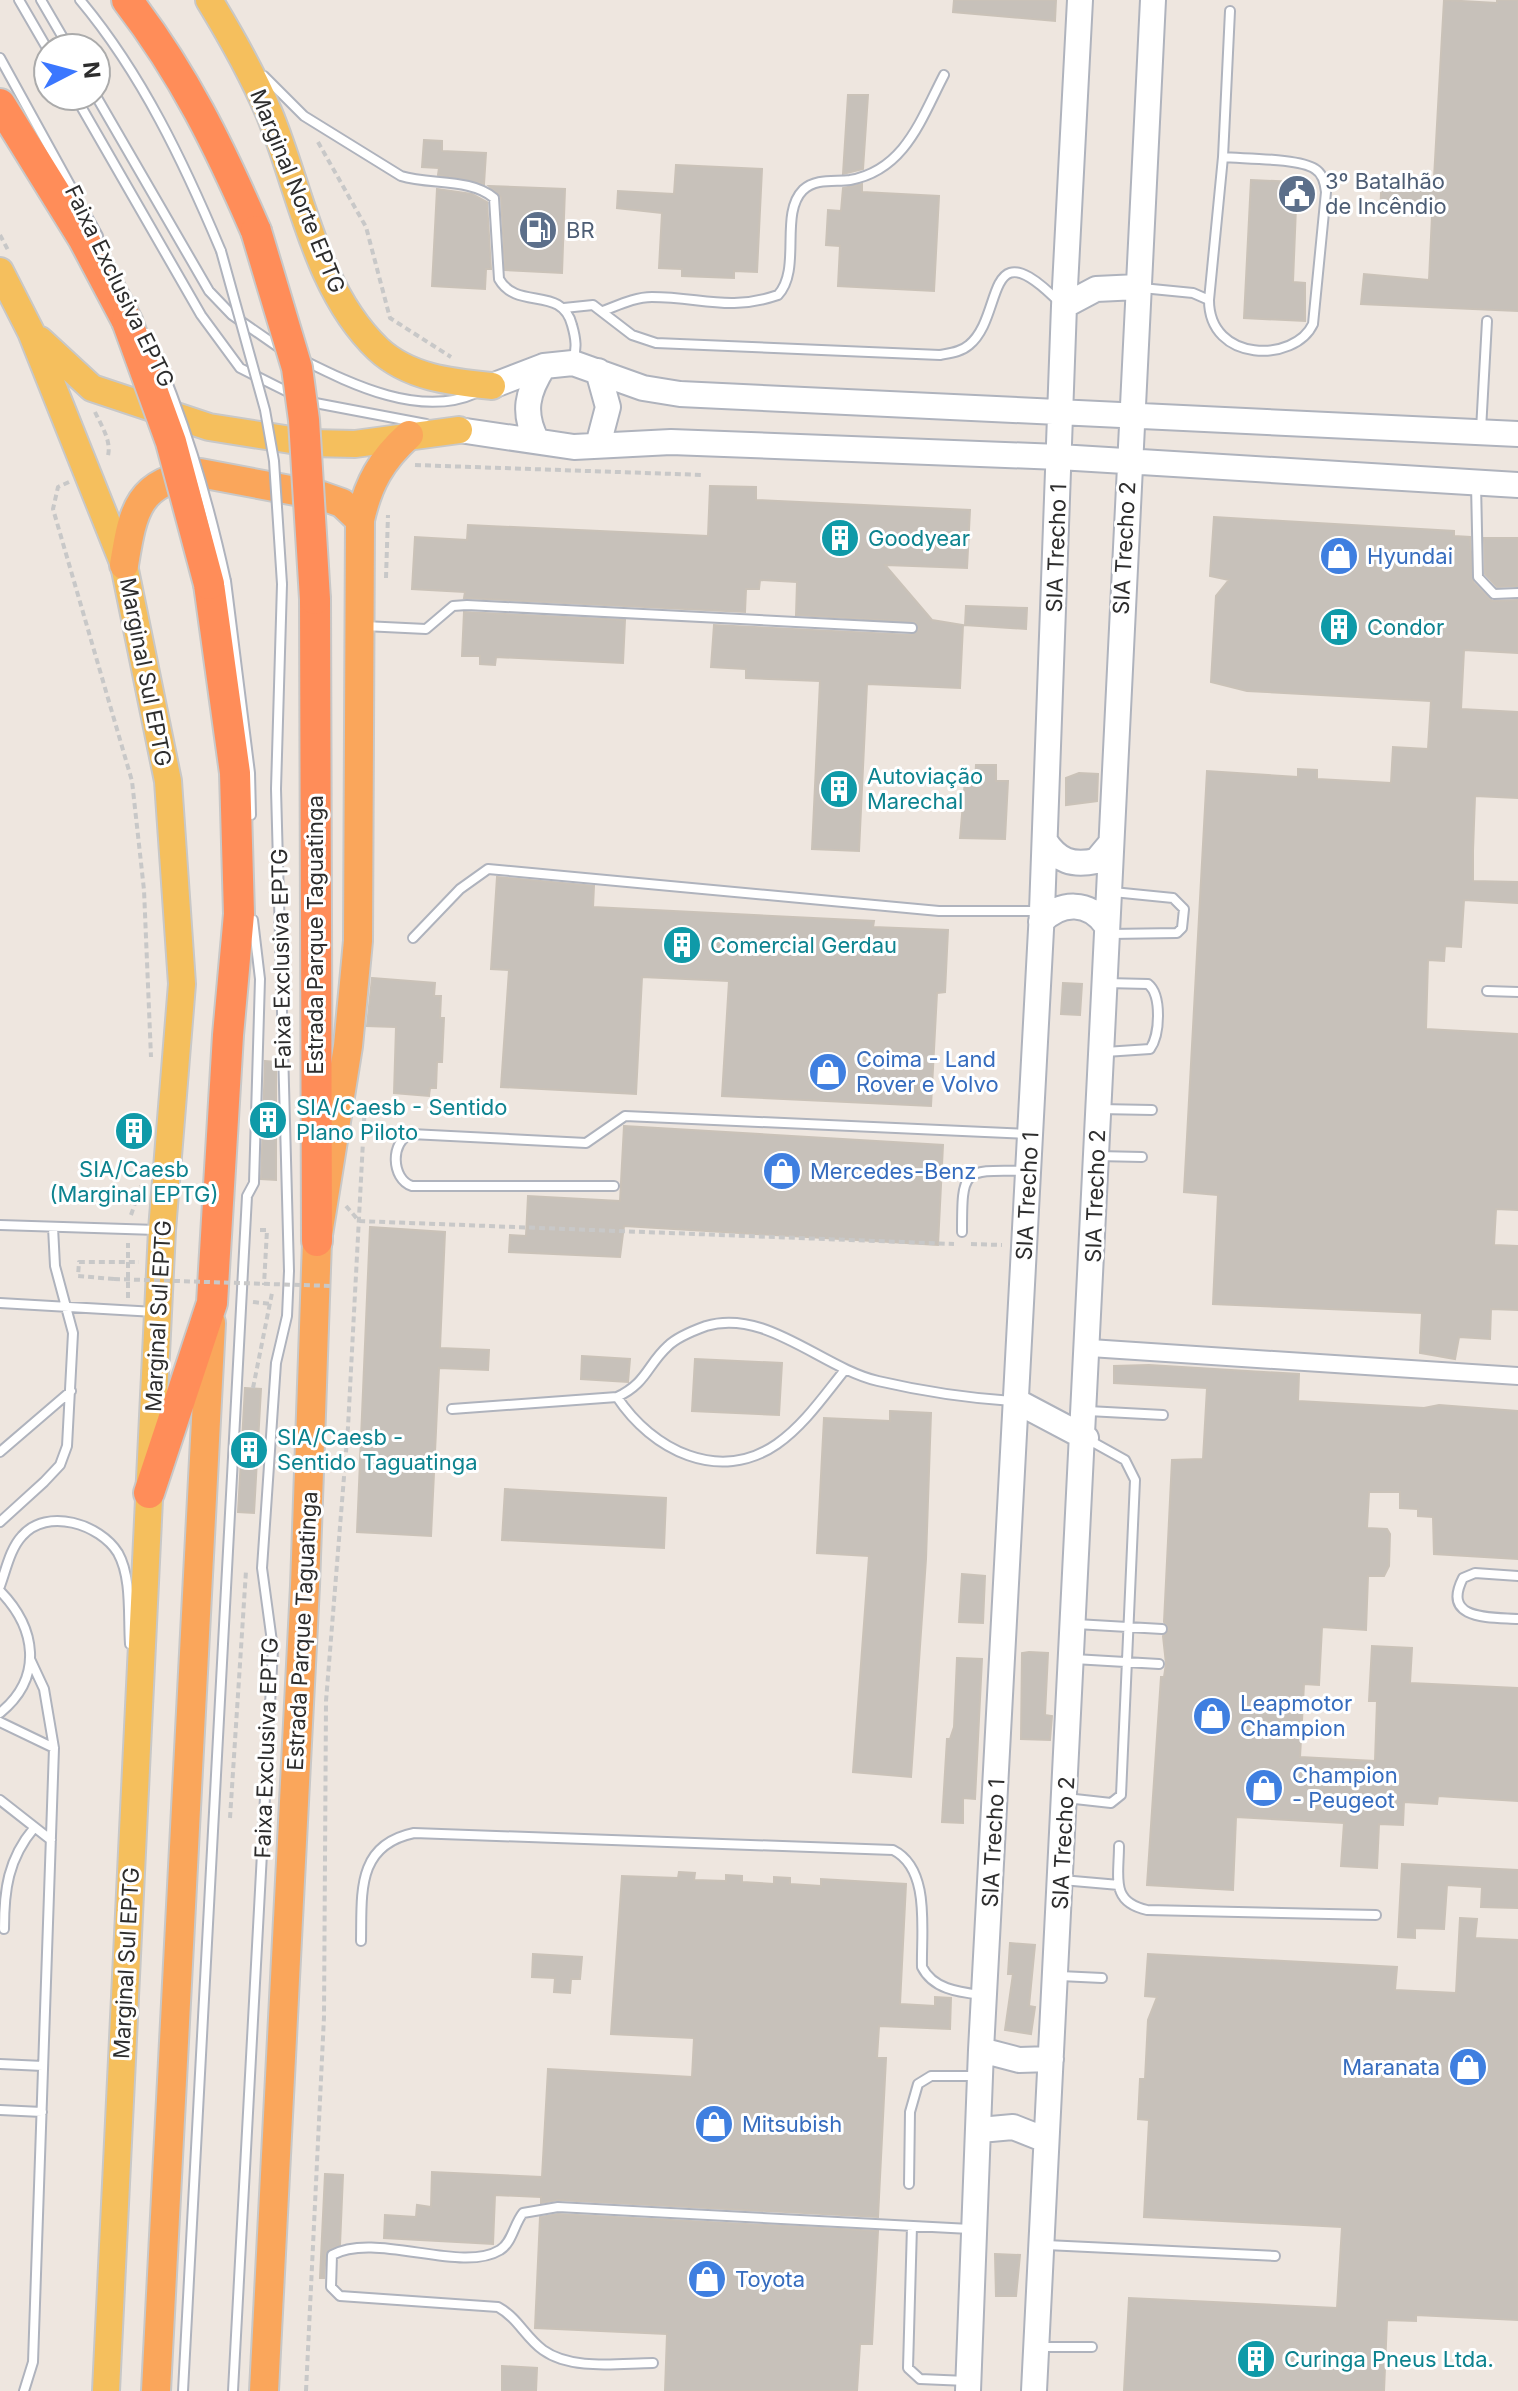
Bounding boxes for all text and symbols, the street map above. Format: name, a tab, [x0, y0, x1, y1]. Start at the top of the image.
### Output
north arrow	[32, 32, 112, 112]
text: N	[78, 60, 106, 80]
street label: Marginal Norte EPTG	[245, 85, 351, 297]
place label: 3º Batalhão de Incêndio	[1325, 168, 1447, 219]
public building icon: 3º Batalhão de Incêndio	[1276, 173, 1318, 215]
street label: Faixa Exclusiva EPTG	[60, 181, 180, 391]
fuel station icon: BR	[517, 209, 559, 251]
place label: BR	[566, 217, 595, 243]
street label: SIA Trecho 2	[1108, 481, 1140, 615]
street label: SIA Trecho 1	[1041, 483, 1071, 613]
building icon: Goodyear	[819, 517, 861, 559]
place label: Goodyear	[868, 525, 970, 551]
shop icon: Hyundai	[1318, 535, 1360, 577]
place label: Hyundai	[1367, 543, 1453, 569]
street label: Marginal Sul EPTG	[115, 575, 177, 769]
building icon: Condor	[1318, 606, 1360, 648]
place label: Condor	[1367, 614, 1444, 640]
place label: Autoviação Marechal	[867, 763, 983, 814]
building icon: Autoviação Marechal	[818, 768, 860, 810]
street label: Estrada Parque Taguatinga	[302, 795, 328, 1075]
street label: Faixa Exclusiva EPTG	[266, 848, 296, 1070]
building icon: Comercial Gerdau	[661, 924, 703, 966]
place label: Comercial Gerdau	[710, 932, 897, 958]
place label: Coima - Land Rover e Volvo	[856, 1046, 999, 1097]
shop icon: Coima - Land Rover e Volvo	[807, 1051, 849, 1093]
place label: SIA/Caesb - Sentido Plano Piloto	[296, 1094, 508, 1145]
building icon: SIA/Caesb - Sentido Plano Piloto	[247, 1099, 289, 1141]
building icon: SIA/Caesb (Marginal EPTG)	[113, 1110, 155, 1152]
street label: SIA Trecho 2	[1080, 1129, 1110, 1263]
street label: SIA Trecho 1	[1011, 1131, 1043, 1261]
shop icon: Mercedes-Benz	[761, 1150, 803, 1192]
place label: SIA/Caesb (Marginal EPTG)	[49, 1156, 219, 1207]
place label: Mercedes-Benz	[810, 1158, 976, 1184]
street label: Marginal Sul EPTG	[140, 1220, 176, 1412]
place label: SIA/Caesb - Sentido Taguatinga	[277, 1424, 477, 1475]
building icon: SIA/Caesb - Sentido Taguatinga	[228, 1429, 270, 1471]
street label: Estrada Parque Taguatinga	[282, 1491, 322, 1771]
street label: Faixa Exclusiva EPTG	[249, 1637, 283, 1859]
place label: Leapmotor Champion	[1240, 1690, 1352, 1741]
shop icon: Leapmotor Champion	[1191, 1695, 1233, 1737]
place label: Champion - Peugeot	[1292, 1762, 1398, 1813]
shop icon: Champion - Peugeot	[1243, 1767, 1285, 1809]
street label: SIA Trecho 2	[1047, 1776, 1079, 1910]
street label: SIA Trecho 1	[977, 1778, 1009, 1908]
street label: Marginal Sul EPTG	[108, 1867, 144, 2059]
shop icon: Maranata	[1447, 2046, 1489, 2088]
place label: Maranata	[1342, 2054, 1440, 2080]
shop icon: Mitsubish	[693, 2103, 735, 2145]
place label: Mitsubish	[742, 2111, 842, 2137]
shop icon: Toyota	[686, 2258, 728, 2300]
place label: Toyota	[735, 2266, 805, 2292]
building icon: Curinga Pneus Ltda.	[1235, 2338, 1277, 2380]
place label: Curinga Pneus Ltda.	[1284, 2346, 1494, 2372]

